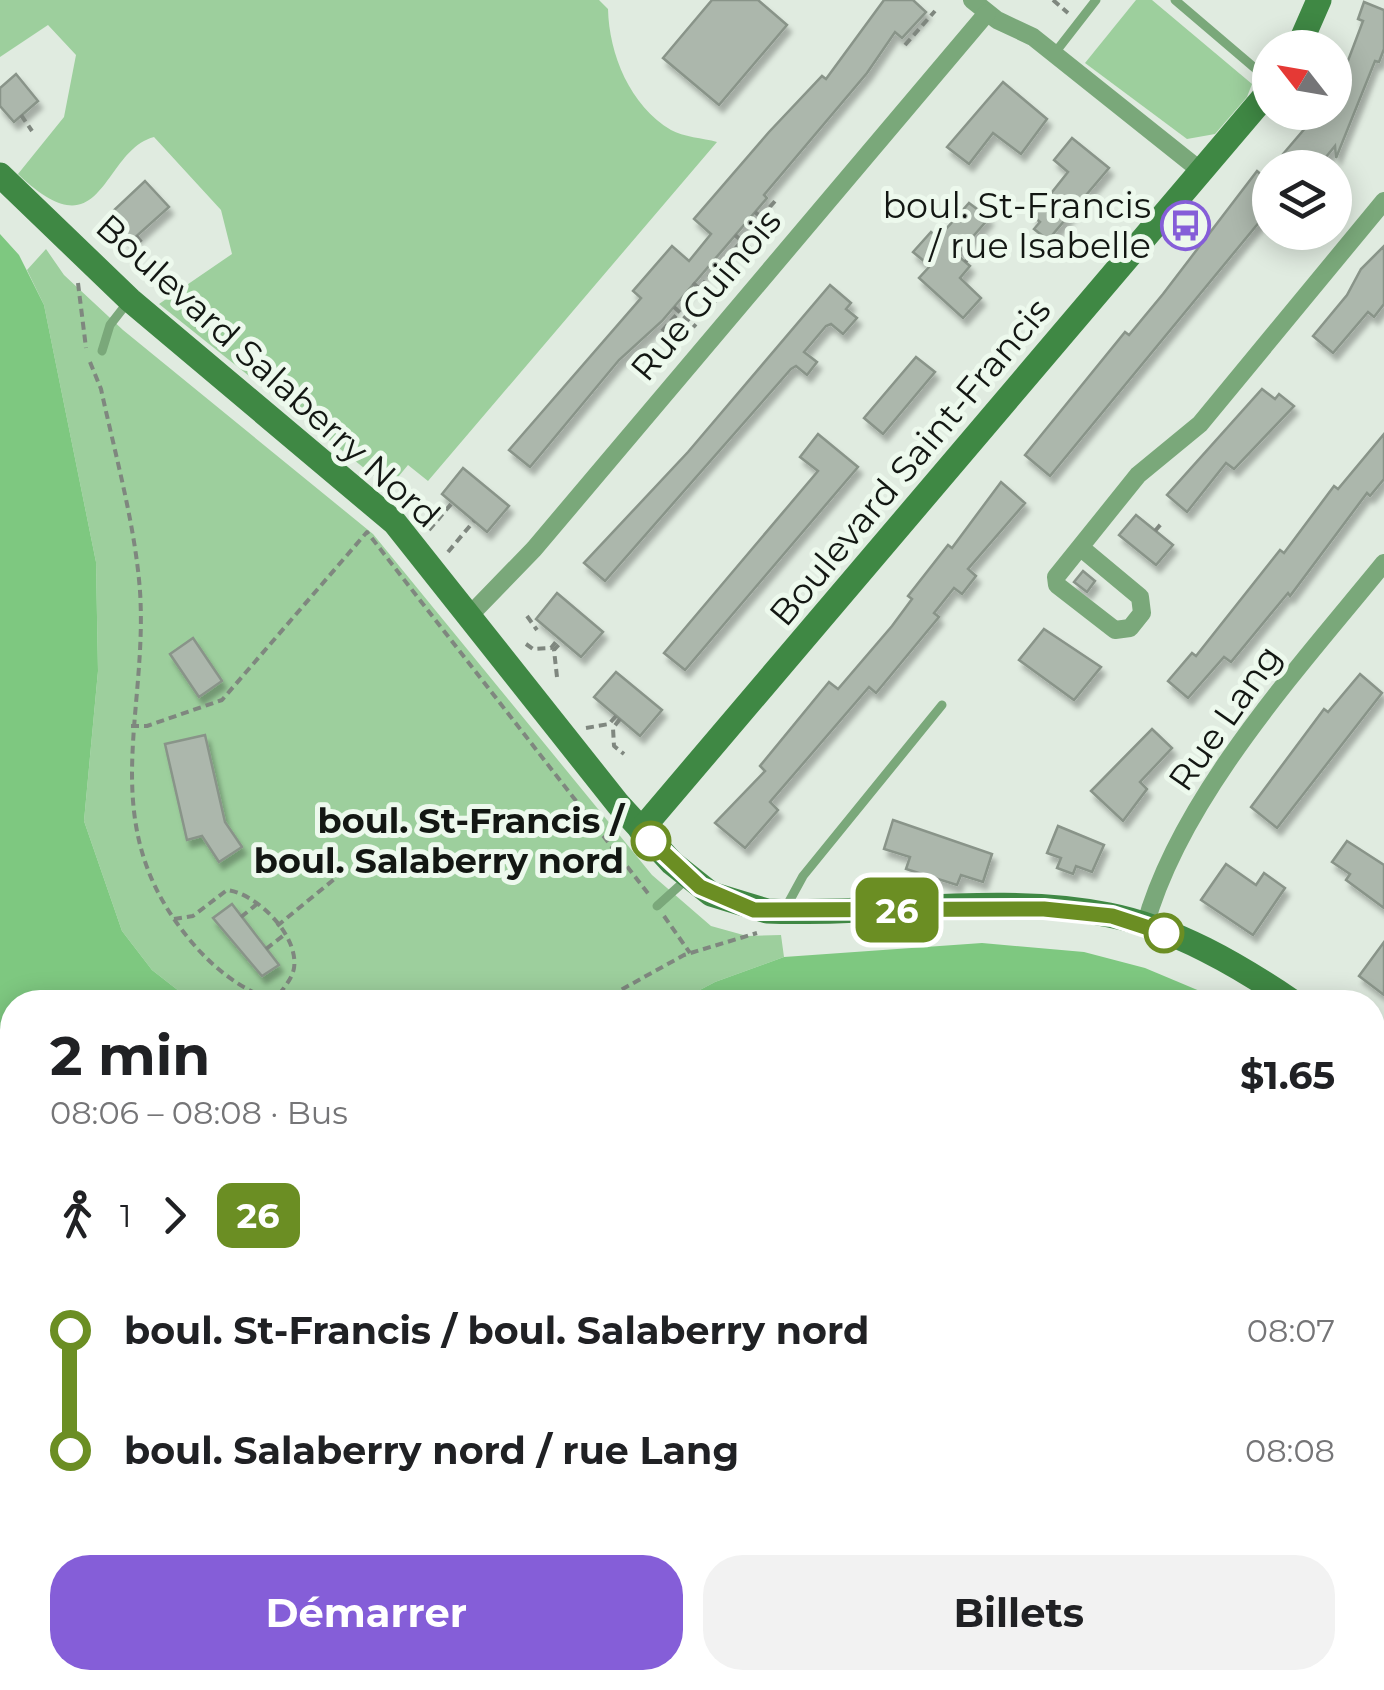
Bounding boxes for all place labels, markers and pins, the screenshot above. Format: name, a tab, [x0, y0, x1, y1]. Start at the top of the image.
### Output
place label: boul. St-Francis / rue Isabelle	[882, 184, 1151, 267]
bus stop icon: boul. St-Francis / rue Isabelle	[1160, 200, 1212, 252]
place label: boul. St-Francis / boul. Salaberry nord	[254, 799, 626, 882]
marker: boul. St-Francis / boul. Salaberry nord	[632, 822, 670, 860]
unlabelled marker	[1145, 914, 1183, 952]

